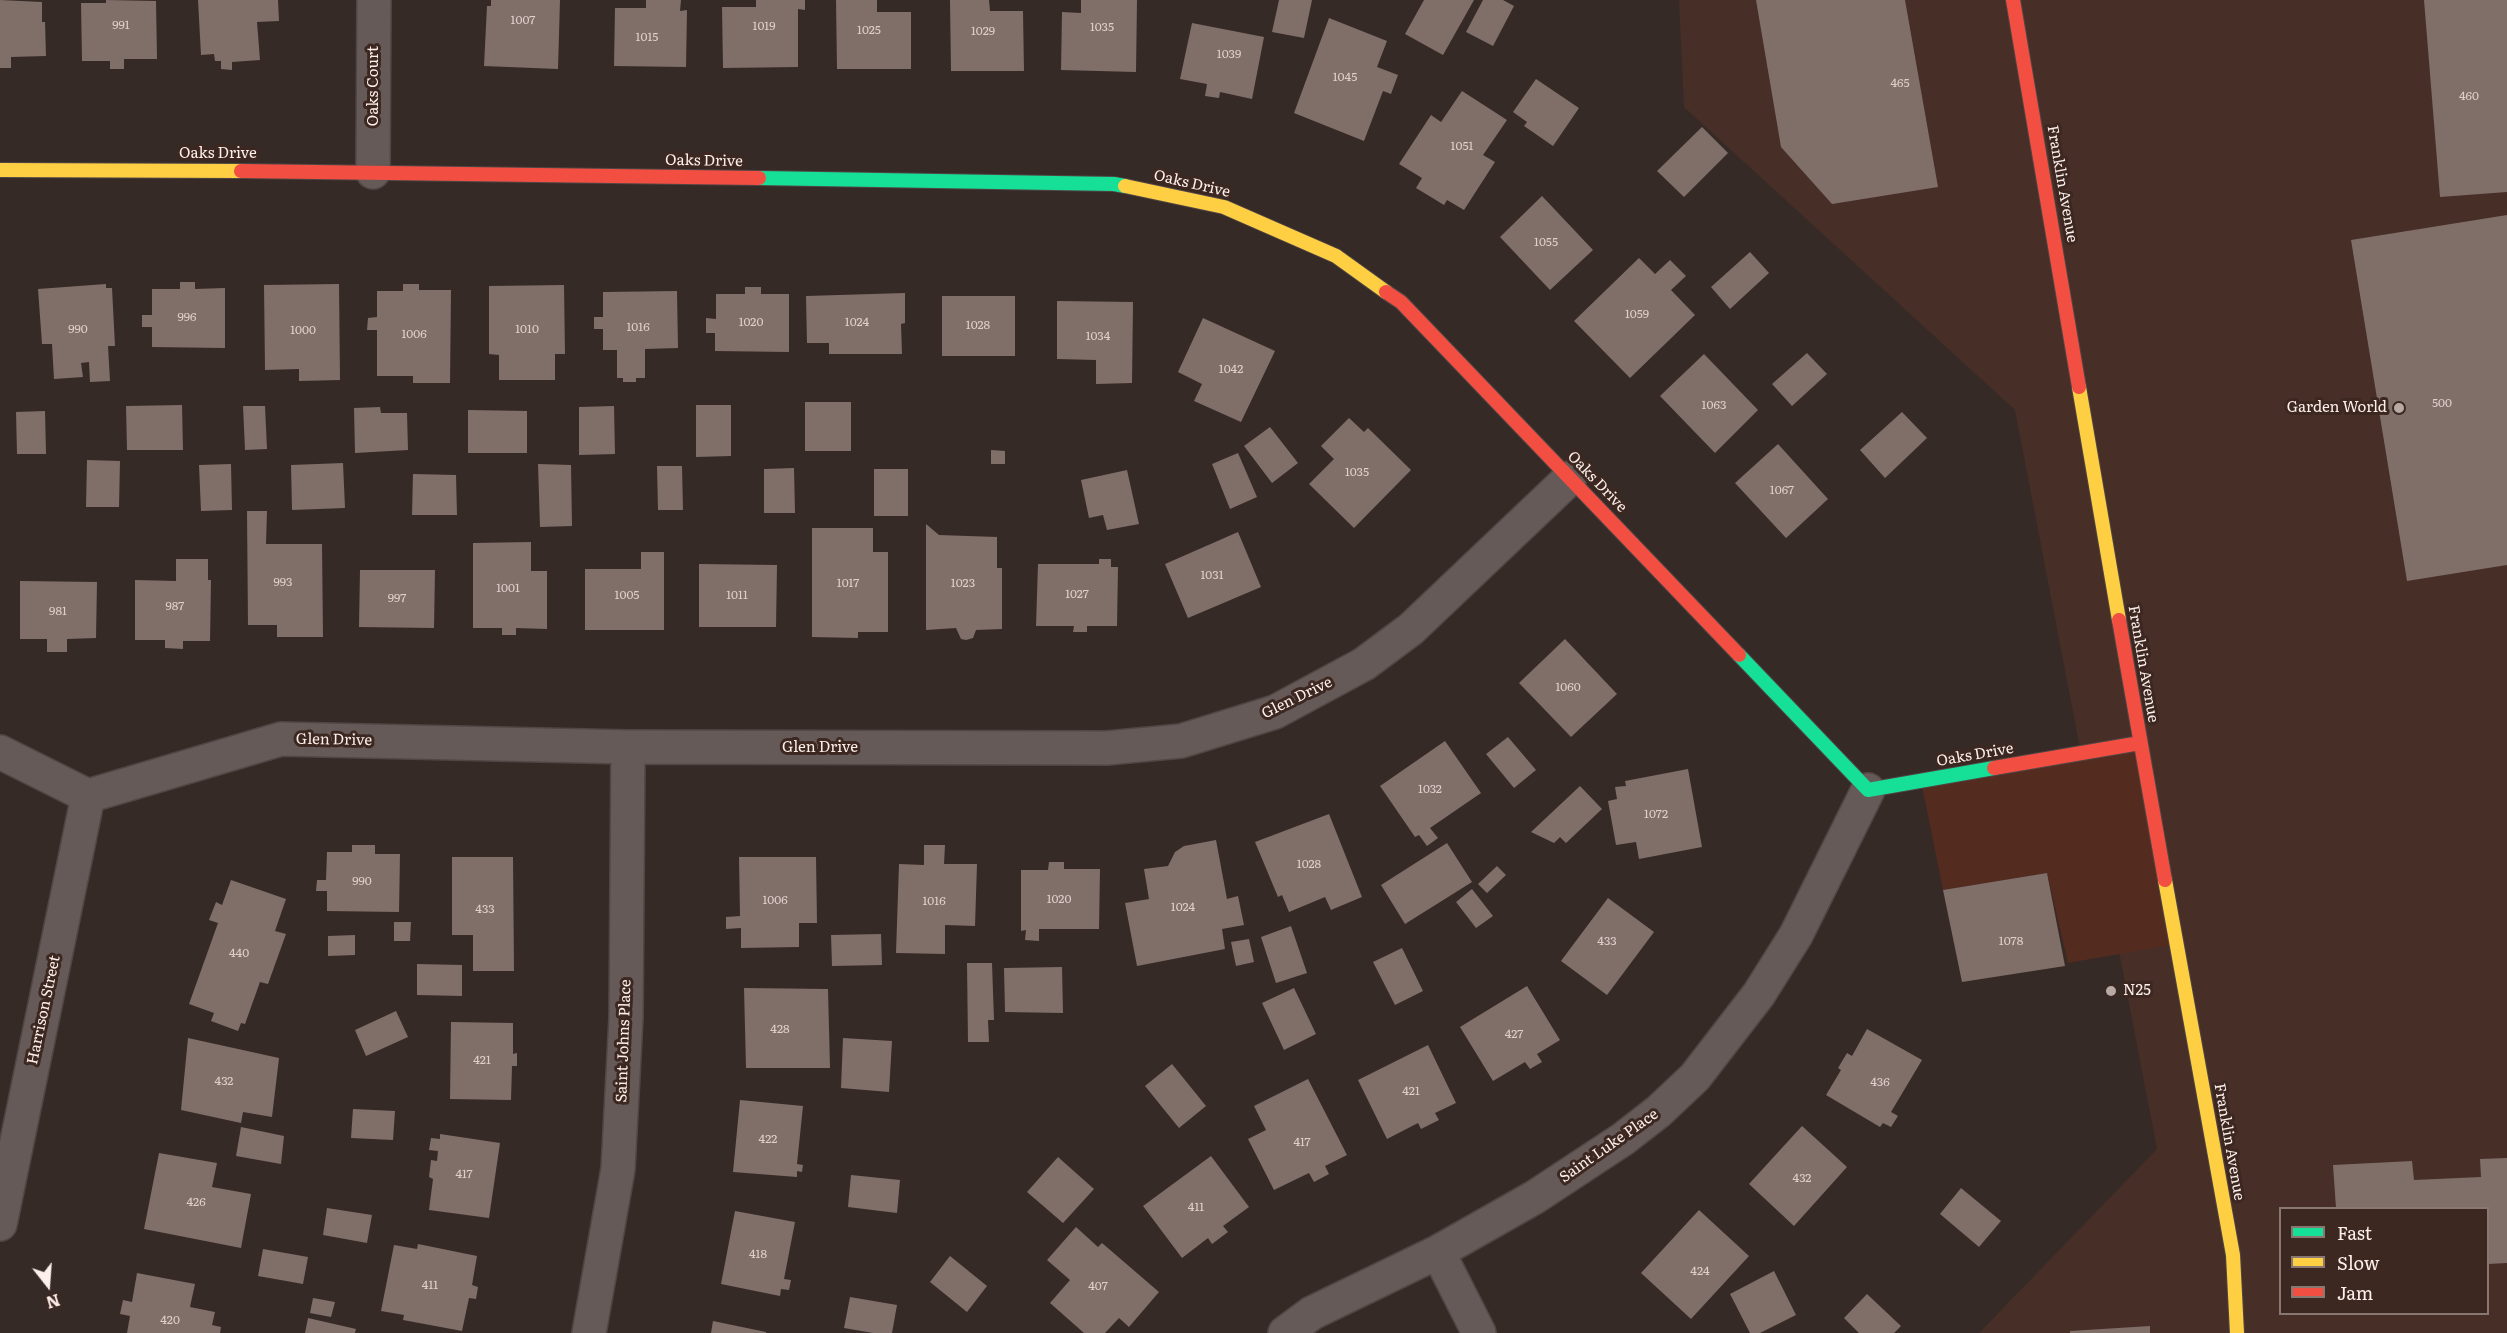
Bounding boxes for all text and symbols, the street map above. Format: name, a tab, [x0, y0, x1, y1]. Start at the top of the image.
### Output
house number: 1007	[511, 13, 535, 27]
house number: 991	[112, 18, 130, 32]
house number: 1019	[753, 19, 775, 33]
house number: 1035	[1090, 20, 1114, 34]
house number: 1025	[857, 23, 881, 37]
house number: 1029	[971, 24, 995, 38]
house number: 1015	[636, 30, 658, 44]
street label: Oaks Court	[365, 46, 383, 126]
house number: 1039	[1217, 47, 1241, 61]
house number: 1045	[1333, 70, 1357, 84]
house number: 465	[1890, 76, 1910, 90]
house number: 460	[2459, 89, 2479, 103]
street label: Franklin Avenue	[2043, 124, 2081, 244]
house number: 1051	[1451, 139, 1473, 153]
street label: Oaks Drive	[179, 145, 257, 163]
street label: Oaks Drive	[665, 151, 743, 171]
street label: Oaks Drive	[1152, 166, 1232, 202]
house number: 1055	[1534, 235, 1558, 249]
house number: 1059	[1625, 307, 1649, 321]
house number: 996	[178, 310, 196, 324]
house number: 1020	[739, 315, 763, 329]
house number: 1024	[845, 315, 869, 329]
house number: 1028	[966, 318, 990, 332]
house number: 1016	[626, 320, 650, 334]
house number: 990	[68, 322, 88, 336]
house number: 1010	[515, 322, 539, 336]
house number: 1000	[290, 323, 316, 337]
house number: 1006	[401, 327, 427, 341]
house number: 1034	[1086, 329, 1110, 343]
house number: 1042	[1219, 362, 1243, 376]
house number: 500	[2432, 396, 2452, 410]
house number: 1063	[1702, 398, 1726, 412]
place label: Garden World	[2287, 399, 2387, 417]
marker: Garden World	[2392, 401, 2406, 415]
street label: Oaks Drive	[1564, 448, 1630, 516]
house number: 1035	[1345, 465, 1369, 479]
house number: 1067	[1770, 483, 1794, 497]
house number: 1031	[1200, 568, 1224, 582]
house number: 993	[273, 575, 293, 589]
house number: 1017	[837, 576, 859, 590]
house number: 1023	[951, 576, 975, 590]
house number: 1001	[496, 581, 520, 595]
house number: 1027	[1065, 587, 1089, 601]
house number: 1005	[615, 588, 639, 602]
house number: 1011	[726, 588, 748, 602]
house number: 997	[388, 591, 406, 605]
house number: 987	[166, 599, 184, 613]
house number: 981	[49, 604, 67, 618]
street label: Franklin Avenue	[2124, 604, 2162, 724]
street label: Glen Drive	[1259, 673, 1335, 723]
house number: 1060	[1555, 680, 1581, 694]
street label: Glen Drive	[296, 730, 372, 750]
street label: Glen Drive	[782, 739, 858, 757]
street label: Oaks Drive	[1935, 739, 2015, 771]
house number: 1032	[1418, 782, 1442, 796]
house number: 1072	[1644, 807, 1668, 821]
house number: 1028	[1297, 857, 1321, 871]
house number: 990	[352, 874, 372, 888]
house number: 1020	[1047, 892, 1071, 906]
house number: 1006	[762, 893, 788, 907]
house number: 1016	[922, 894, 946, 908]
house number: 1024	[1171, 900, 1195, 914]
house number: 433	[475, 902, 495, 916]
house number: 433	[1597, 934, 1617, 948]
house number: 1078	[1999, 934, 2023, 948]
house number: 440	[229, 946, 249, 960]
street label: Harrison Street	[24, 954, 64, 1066]
street label: Saint Johns Place	[613, 979, 635, 1103]
place label: N25	[2123, 982, 2151, 1000]
marker: N25	[2104, 984, 2118, 998]
house number: 428	[770, 1022, 790, 1036]
house number: 427	[1505, 1027, 1523, 1041]
house number: 421	[473, 1053, 491, 1067]
house number: 432	[215, 1074, 233, 1088]
house number: 436	[1870, 1075, 1890, 1089]
street label: Franklin Avenue	[2210, 1082, 2248, 1202]
house number: 421	[1402, 1084, 1420, 1098]
street label: Saint Luke Place	[1556, 1105, 1662, 1187]
house number: 422	[759, 1132, 777, 1146]
house number: 417	[1293, 1135, 1311, 1149]
house number: 417	[455, 1167, 473, 1181]
house number: 432	[1793, 1171, 1811, 1185]
house number: 426	[186, 1195, 206, 1209]
house number: 411	[1188, 1200, 1204, 1214]
legend	[2279, 1207, 2489, 1315]
text: Fast	[2337, 1219, 2372, 1246]
house number: 418	[749, 1247, 767, 1261]
text: Slow	[2337, 1249, 2379, 1276]
north arrow	[18, 1255, 78, 1315]
house number: 424	[1690, 1264, 1710, 1278]
house number: 411	[422, 1278, 438, 1292]
house number: 407	[1088, 1279, 1108, 1293]
text: Jam	[2337, 1279, 2373, 1306]
text: N	[43, 1289, 63, 1316]
house number: 420	[160, 1313, 180, 1327]

